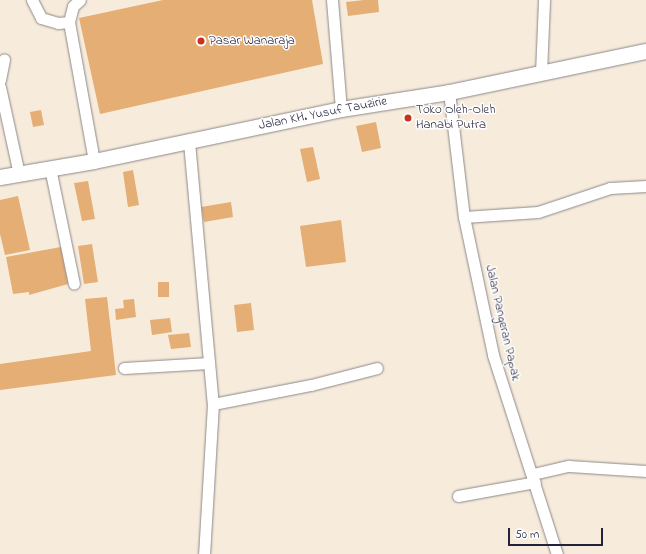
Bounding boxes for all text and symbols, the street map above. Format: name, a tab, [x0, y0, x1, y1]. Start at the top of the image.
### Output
place label: Pasar Wanaraja	[209, 33, 295, 49]
marker: Pasar Wanaraja	[196, 36, 206, 46]
street label: Jalan KH. Yusuf Tauzirie	[257, 94, 389, 134]
place label: Toko Oleh-Oleh Hanabi Putra	[416, 103, 495, 134]
marker: Toko Oleh-Oleh Hanabi Putra	[403, 113, 413, 123]
street label: Jalan Pangeran Papak	[481, 264, 523, 382]
scale bar	[510, 520, 605, 546]
text: 50 m	[515, 526, 539, 544]

